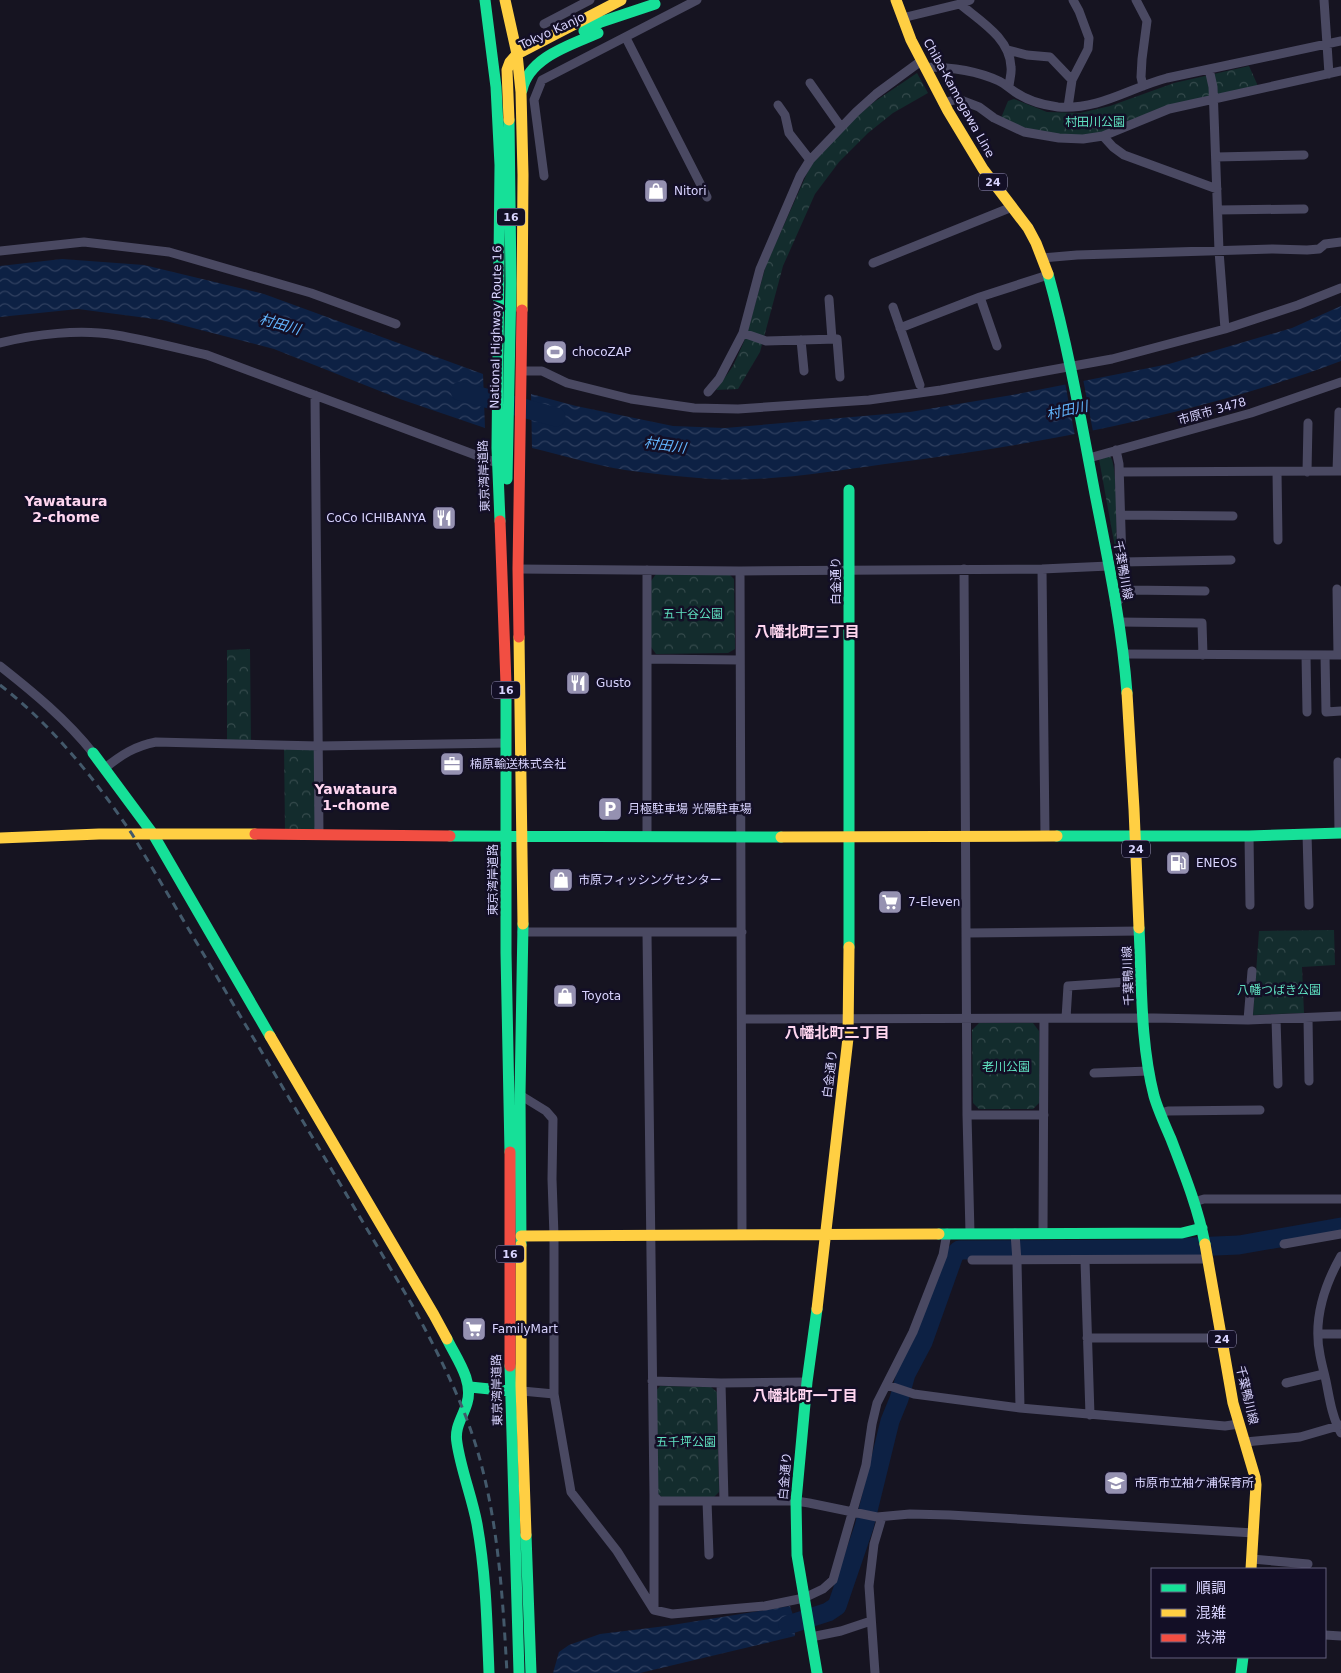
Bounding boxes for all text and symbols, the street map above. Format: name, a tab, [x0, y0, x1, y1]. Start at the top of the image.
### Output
street label: Tokyo Kanjo	[516, 10, 587, 53]
street label: Chiba-Kamogawa Line	[920, 36, 998, 160]
park label: 村田川公園	[1065, 115, 1125, 129]
road number: 24	[979, 173, 1007, 190]
shop icon: Nitori	[643, 178, 669, 204]
place label: Nitori	[674, 184, 707, 198]
road number: 16	[497, 208, 525, 226]
street label: National Highway Route 16	[488, 245, 504, 409]
water label: 村田川	[258, 311, 304, 338]
sports icon: chocoZAP	[542, 339, 568, 365]
place label: chocoZAP	[572, 345, 631, 359]
street label: 市原市 3478	[1176, 395, 1248, 427]
water label: 村田川	[1045, 397, 1091, 422]
water label: 村田川	[643, 434, 689, 456]
street label: 東京湾岸道路	[476, 440, 492, 512]
district label: Yawataura 2-chome	[23, 493, 108, 525]
restaurant icon: CoCo ICHIBANYA	[431, 505, 457, 531]
place label: CoCo ICHIBANYA	[326, 511, 427, 525]
street label: 千葉鴨川線	[1111, 539, 1135, 601]
street label: 白金通り	[829, 557, 843, 605]
park label: 五十谷公園	[663, 607, 723, 621]
district label: 八幡北町三丁目	[754, 623, 860, 641]
restaurant icon: Gusto	[565, 670, 591, 696]
place label: Gusto	[596, 676, 631, 690]
road number: 16	[492, 682, 520, 698]
office icon: 楠原輸送株式会社	[439, 751, 465, 777]
place label: 楠原輸送株式会社	[470, 757, 566, 771]
district label: Yawataura 1-chome	[313, 781, 398, 813]
parking icon: 月極駐車場 光陽駐車場	[597, 796, 623, 822]
place label: 月極駐車場 光陽駐車場	[628, 802, 752, 816]
road number: 24	[1122, 841, 1150, 858]
street label: 東京湾岸道路	[486, 844, 500, 916]
fuel station icon: ENEOS	[1165, 850, 1191, 876]
place label: ENEOS	[1196, 856, 1237, 870]
shop icon: 市原フィッシングセンター	[548, 867, 574, 893]
place label: 市原フィッシングセンター	[578, 873, 722, 887]
supermarket icon: 7-Eleven	[877, 889, 903, 915]
place label: 7-Eleven	[908, 895, 960, 909]
street label: 千葉鴨川線	[1120, 946, 1136, 1006]
shop icon: Toyota	[552, 983, 578, 1009]
park label: 八幡つばき公園	[1237, 983, 1321, 997]
place label: Toyota	[581, 989, 621, 1003]
district label: 八幡北町二丁目	[784, 1024, 890, 1042]
street label: 白金通り	[820, 1049, 840, 1099]
park label: 老川公園	[982, 1060, 1030, 1074]
road number: 16	[496, 1246, 524, 1262]
supermarket icon: FamilyMart	[461, 1316, 487, 1342]
place label: FamilyMart	[492, 1322, 558, 1336]
road number: 24	[1208, 1330, 1236, 1348]
street label: 東京湾岸道路	[489, 1354, 505, 1426]
street label: 千葉鴨川線	[1233, 1364, 1261, 1426]
district label: 八幡北町一丁目	[752, 1387, 858, 1405]
park label: 五千坪公園	[656, 1435, 716, 1449]
street label: 白金通り	[776, 1451, 794, 1501]
school or university icon: 市原市立袖ケ浦保育所	[1103, 1470, 1129, 1496]
place label: 市原市立袖ケ浦保育所	[1134, 1476, 1254, 1490]
legend	[1151, 1568, 1326, 1658]
text: 順調	[1196, 1579, 1226, 1597]
text: 混雑	[1196, 1604, 1226, 1622]
text: 渋滞	[1196, 1629, 1226, 1647]

